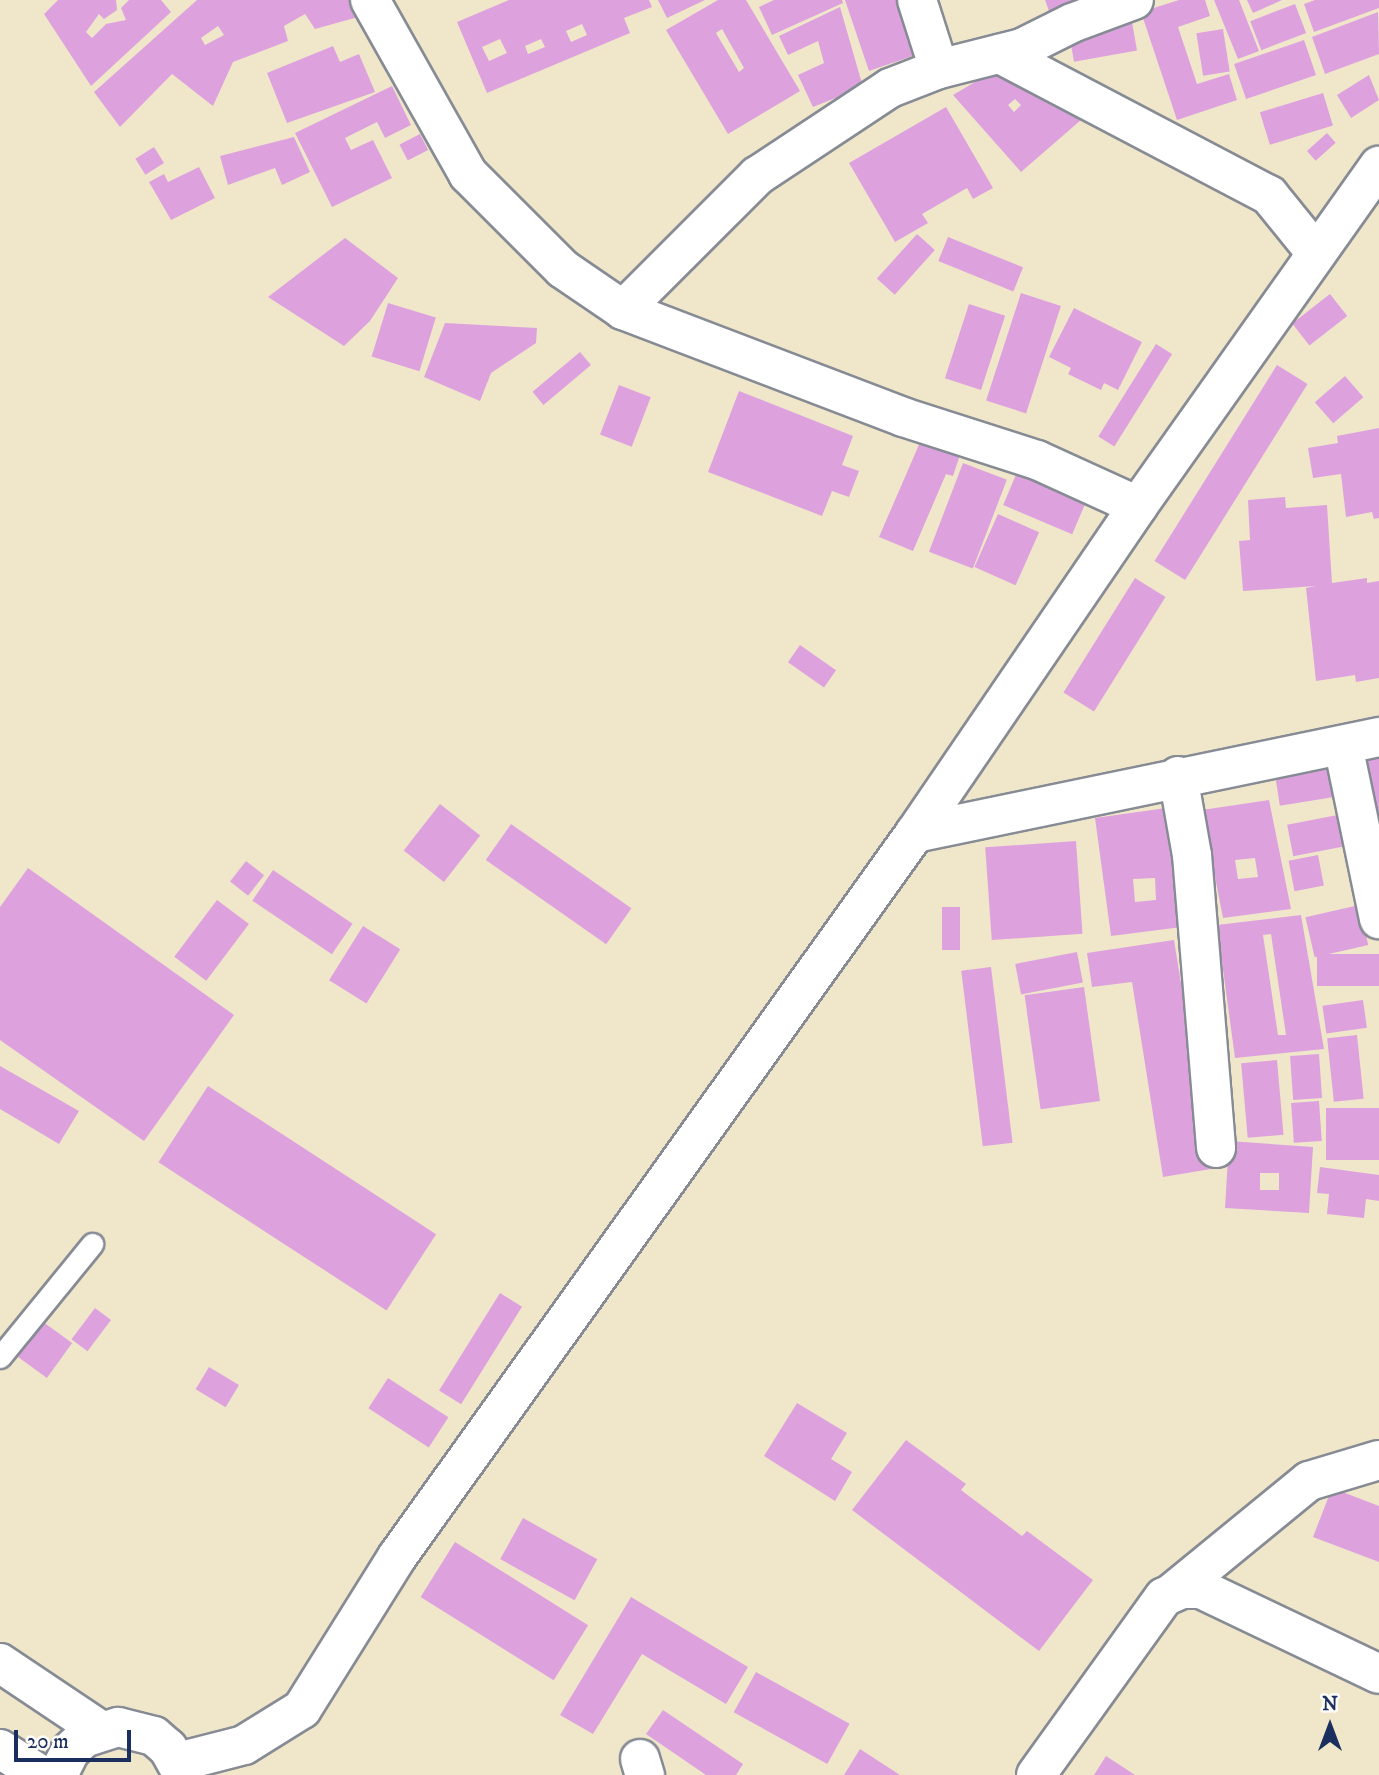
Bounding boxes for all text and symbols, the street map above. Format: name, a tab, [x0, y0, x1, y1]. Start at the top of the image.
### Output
north arrow	[1295, 1691, 1365, 1761]
text: N	[1322, 1693, 1338, 1716]
scale bar	[18, 1716, 135, 1760]
text: 20 m	[27, 1729, 69, 1755]

